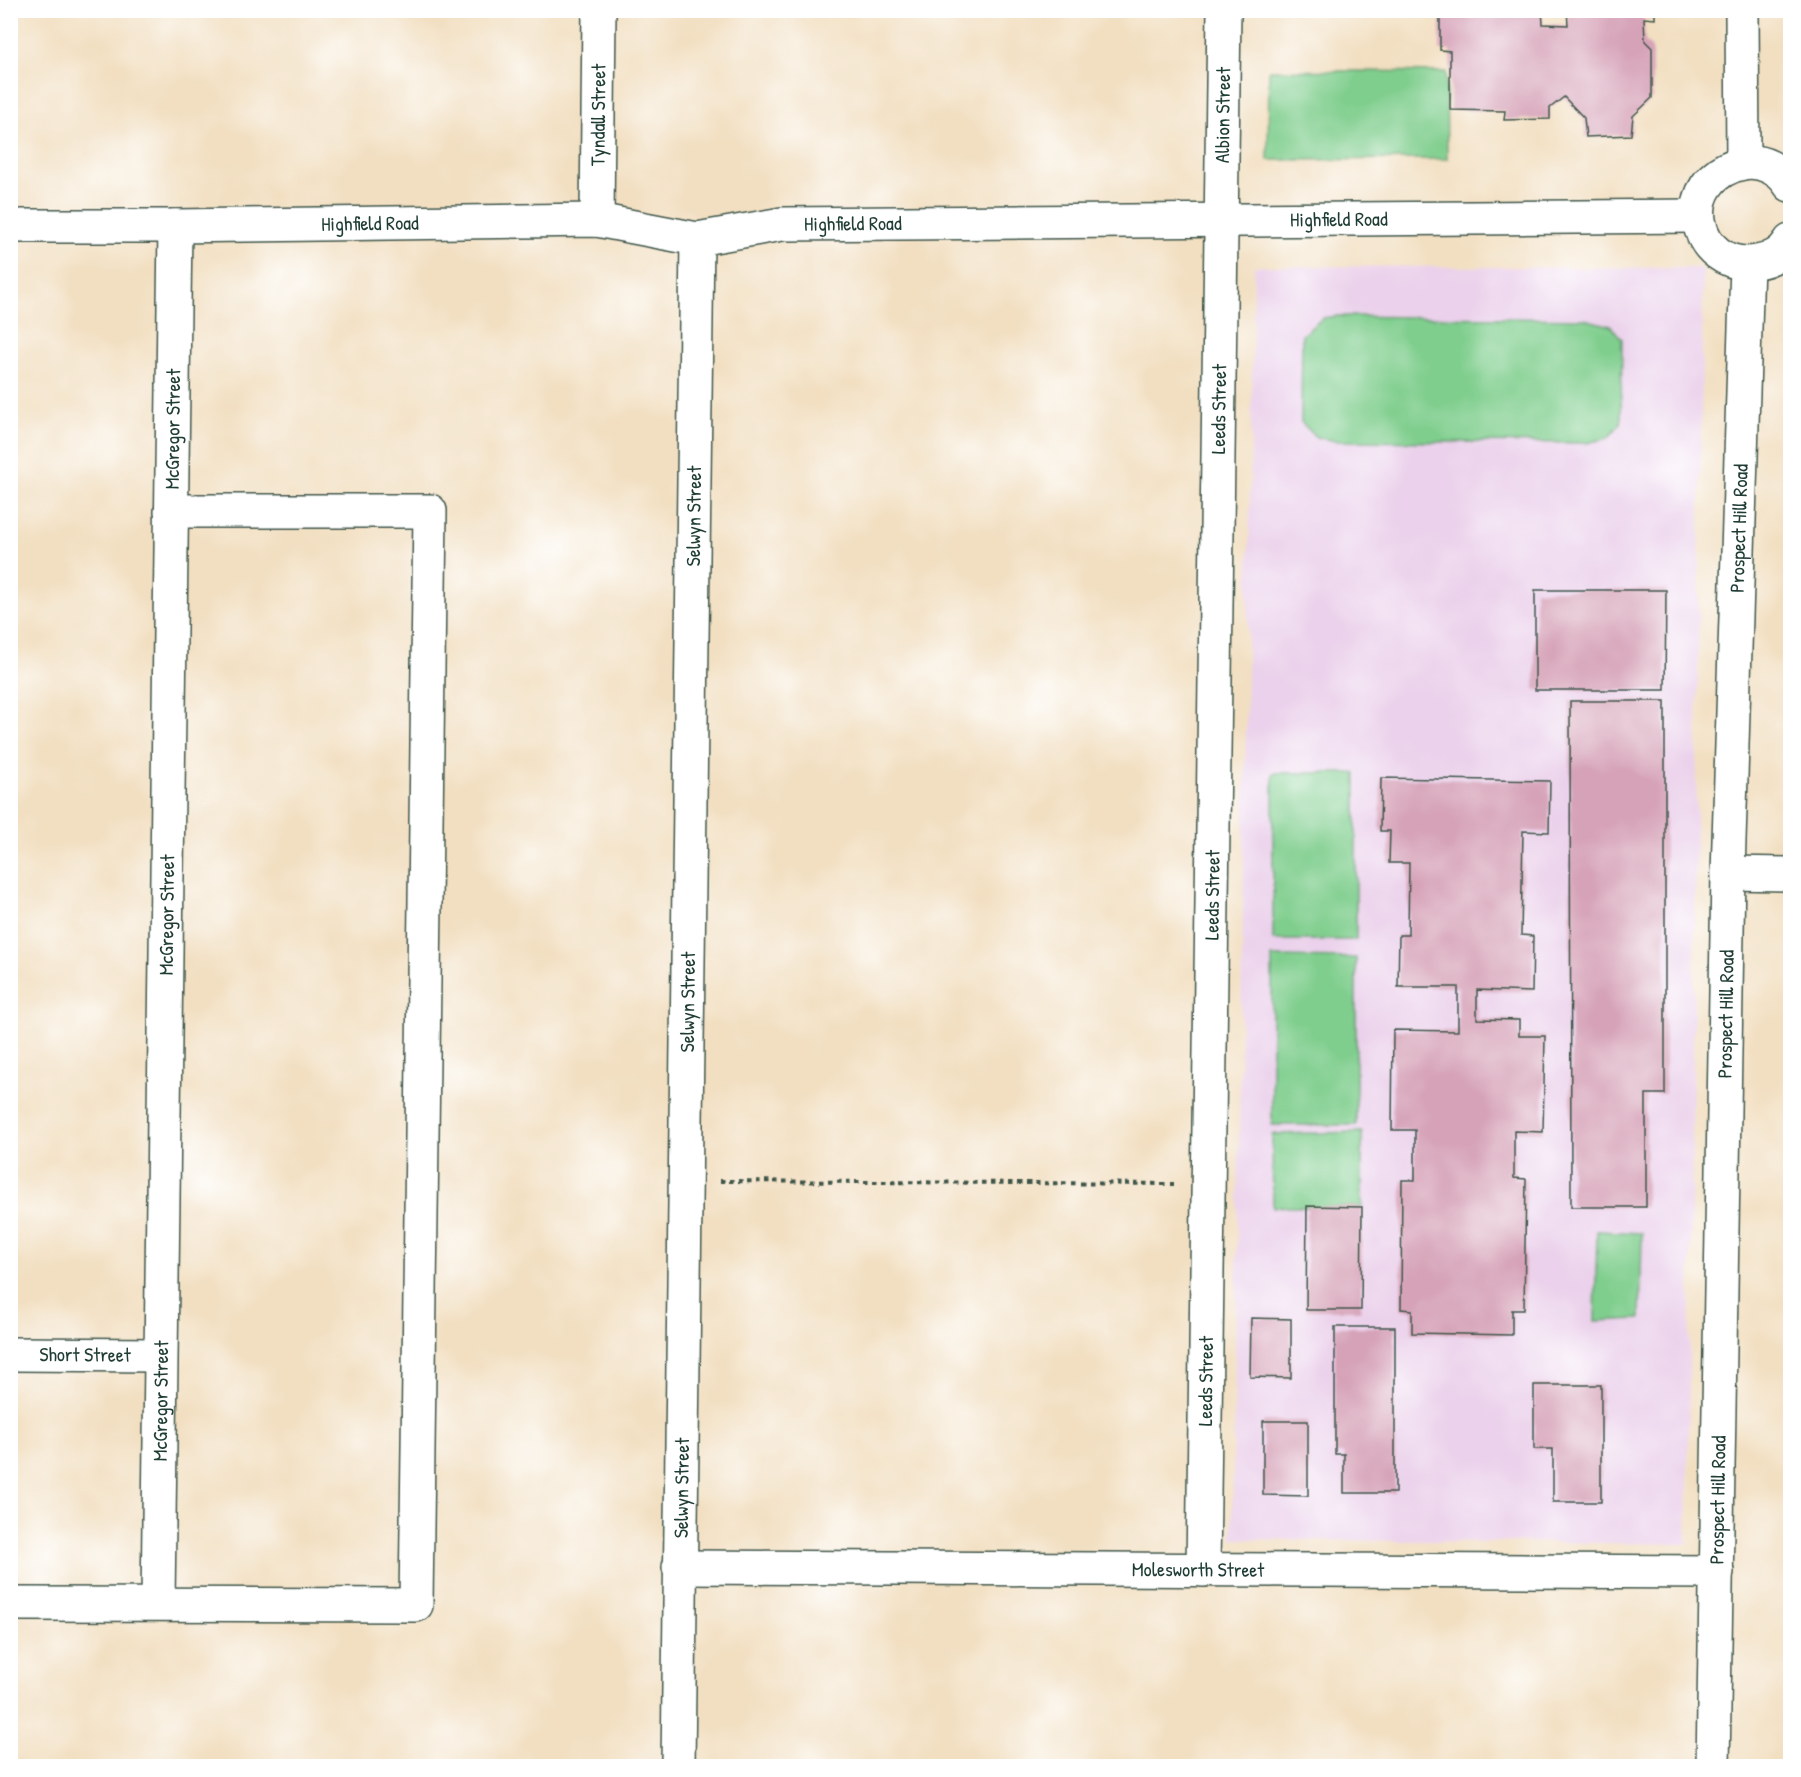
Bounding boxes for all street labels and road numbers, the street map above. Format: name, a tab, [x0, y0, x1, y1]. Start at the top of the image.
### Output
street label: Tyndall Street	[584, 63, 611, 166]
street label: Albion Street	[1208, 66, 1236, 163]
street label: Highfield Road	[1290, 205, 1388, 233]
street label: Highfield Road	[321, 209, 419, 237]
street label: Highfield Road	[804, 209, 902, 237]
street label: Leeds Street	[1204, 363, 1232, 454]
street label: McGregor Street	[158, 367, 186, 490]
street label: Prospect Hill Road	[1723, 463, 1754, 593]
street label: Selwyn Street	[679, 465, 707, 566]
street label: Leeds Street	[1197, 849, 1226, 940]
street label: McGregor Street	[152, 853, 180, 976]
street label: Prospect Hill Road	[1711, 949, 1740, 1079]
street label: Selwyn Street	[673, 951, 701, 1052]
street label: Leeds Street	[1191, 1335, 1219, 1426]
street label: McGregor Street	[146, 1339, 174, 1462]
street label: Short Street	[39, 1340, 132, 1368]
street label: Prospect Hill Road	[1702, 1435, 1732, 1565]
street label: Selwyn Street	[667, 1436, 695, 1538]
street label: Molesworth Street	[1132, 1555, 1265, 1583]

